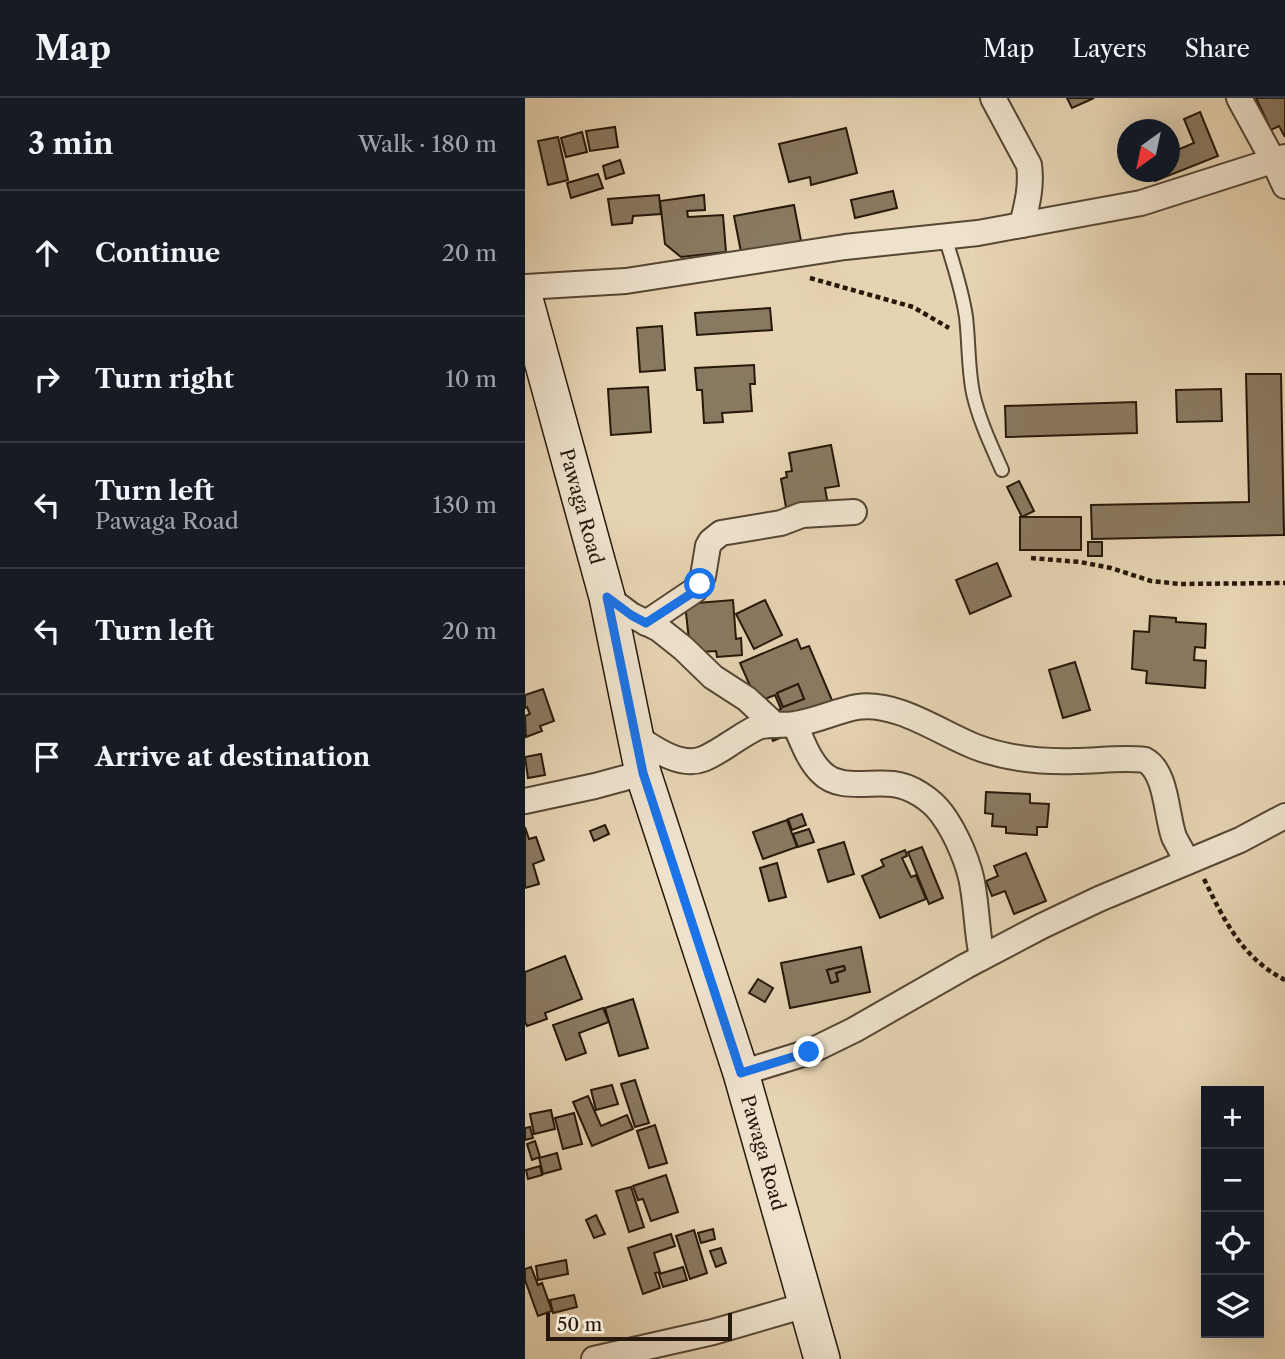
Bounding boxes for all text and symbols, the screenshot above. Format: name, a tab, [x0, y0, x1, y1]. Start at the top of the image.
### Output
text: Map	[35, 28, 111, 69]
text: Map	[983, 34, 1034, 63]
text: Layers	[1072, 34, 1147, 63]
text: Share	[1185, 34, 1250, 63]
north arrow	[1117, 119, 1180, 182]
text: 3 min	[28, 125, 114, 162]
text: Walk · 180 m	[358, 130, 497, 158]
icon: ahead	[28, 234, 66, 272]
text: Continue	[95, 237, 220, 269]
text: 20 m	[442, 239, 497, 267]
icon: right	[28, 360, 66, 398]
text: Turn right	[95, 363, 234, 395]
text: 10 m	[445, 365, 497, 393]
street label: Pawaga Road	[555, 446, 609, 567]
text: Turn left	[95, 475, 214, 507]
icon: left	[28, 486, 66, 524]
text: 130 m	[433, 491, 497, 519]
text: Pawaga Road	[95, 507, 239, 535]
route start	[684, 568, 715, 599]
icon: left	[28, 612, 66, 650]
text: Turn left	[95, 615, 214, 647]
text: 20 m	[442, 617, 497, 645]
icon: arrive	[28, 738, 66, 776]
text: Arrive at destination	[95, 741, 370, 773]
route end	[793, 1036, 824, 1067]
map controls	[1201, 1086, 1264, 1338]
button: +	[1201, 1086, 1264, 1149]
street label: Pawaga Road	[736, 1092, 790, 1213]
button: −	[1201, 1149, 1264, 1212]
button: locate	[1201, 1212, 1264, 1275]
button: layers	[1201, 1275, 1264, 1338]
scale bar	[546, 1310, 731, 1342]
text: 50 m	[557, 1313, 602, 1336]

